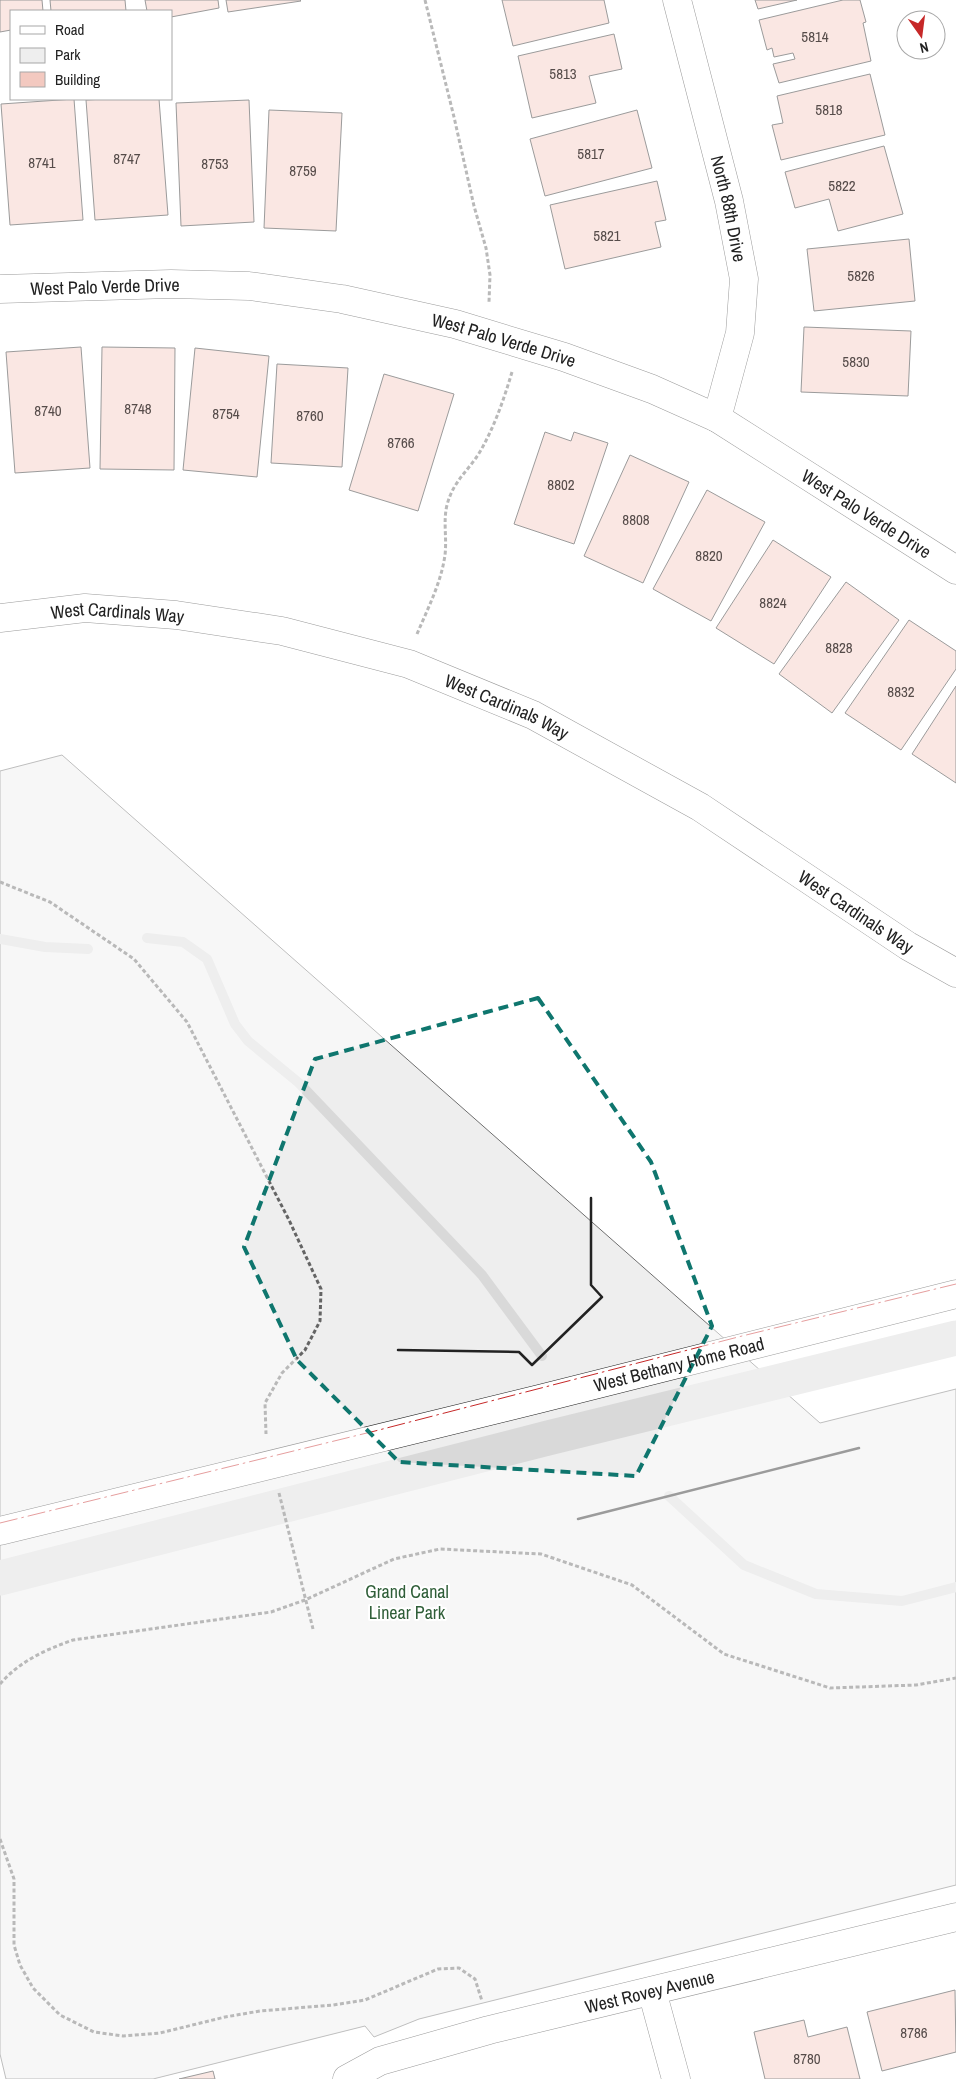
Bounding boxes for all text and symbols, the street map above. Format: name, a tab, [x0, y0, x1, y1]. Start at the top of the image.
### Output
legend	[10, 10, 172, 100]
north arrow	[896, 10, 946, 60]
text: Road	[55, 19, 84, 40]
house number: 5814	[801, 26, 829, 47]
text: N	[918, 38, 930, 57]
text: Park	[55, 44, 81, 65]
house number: 5813	[549, 63, 577, 84]
text: Building	[55, 69, 100, 90]
house number: 5818	[815, 99, 843, 120]
house number: 5817	[577, 143, 605, 164]
house number: 8747	[113, 148, 141, 169]
house number: 8741	[28, 152, 56, 173]
house number: 8753	[201, 153, 229, 174]
street label: North 88th Drive	[705, 153, 753, 264]
house number: 8759	[289, 160, 317, 181]
house number: 5822	[828, 175, 856, 196]
house number: 5821	[593, 225, 621, 246]
house number: 5826	[847, 265, 875, 286]
street label: West Palo Verde Drive	[30, 271, 180, 301]
street label: West Palo Verde Drive	[429, 307, 580, 373]
house number: 5830	[842, 351, 870, 372]
house number: 8748	[124, 398, 152, 419]
house number: 8740	[34, 400, 62, 421]
house number: 8754	[212, 403, 240, 424]
house number: 8760	[296, 405, 324, 426]
house number: 8766	[387, 432, 415, 453]
street label: West Palo Verde Drive	[797, 463, 937, 564]
house number: 8802	[547, 474, 575, 495]
house number: 8808	[622, 509, 650, 530]
house number: 8820	[695, 545, 723, 566]
house number: 8824	[759, 592, 787, 613]
street label: West Cardinals Way	[49, 595, 186, 629]
house number: 8828	[825, 637, 853, 658]
street label: West Cardinals Way	[441, 668, 574, 745]
house number: 8832	[887, 681, 915, 702]
street label: West Cardinals Way	[794, 864, 919, 960]
street label: West Bethany Home Road	[591, 1330, 766, 1397]
park label: Grand Canal Linear Park	[365, 1579, 449, 1625]
street label: West Rovey Avenue	[582, 1963, 717, 2019]
house number: 8786	[900, 2022, 928, 2043]
house number: 8780	[793, 2048, 821, 2069]

